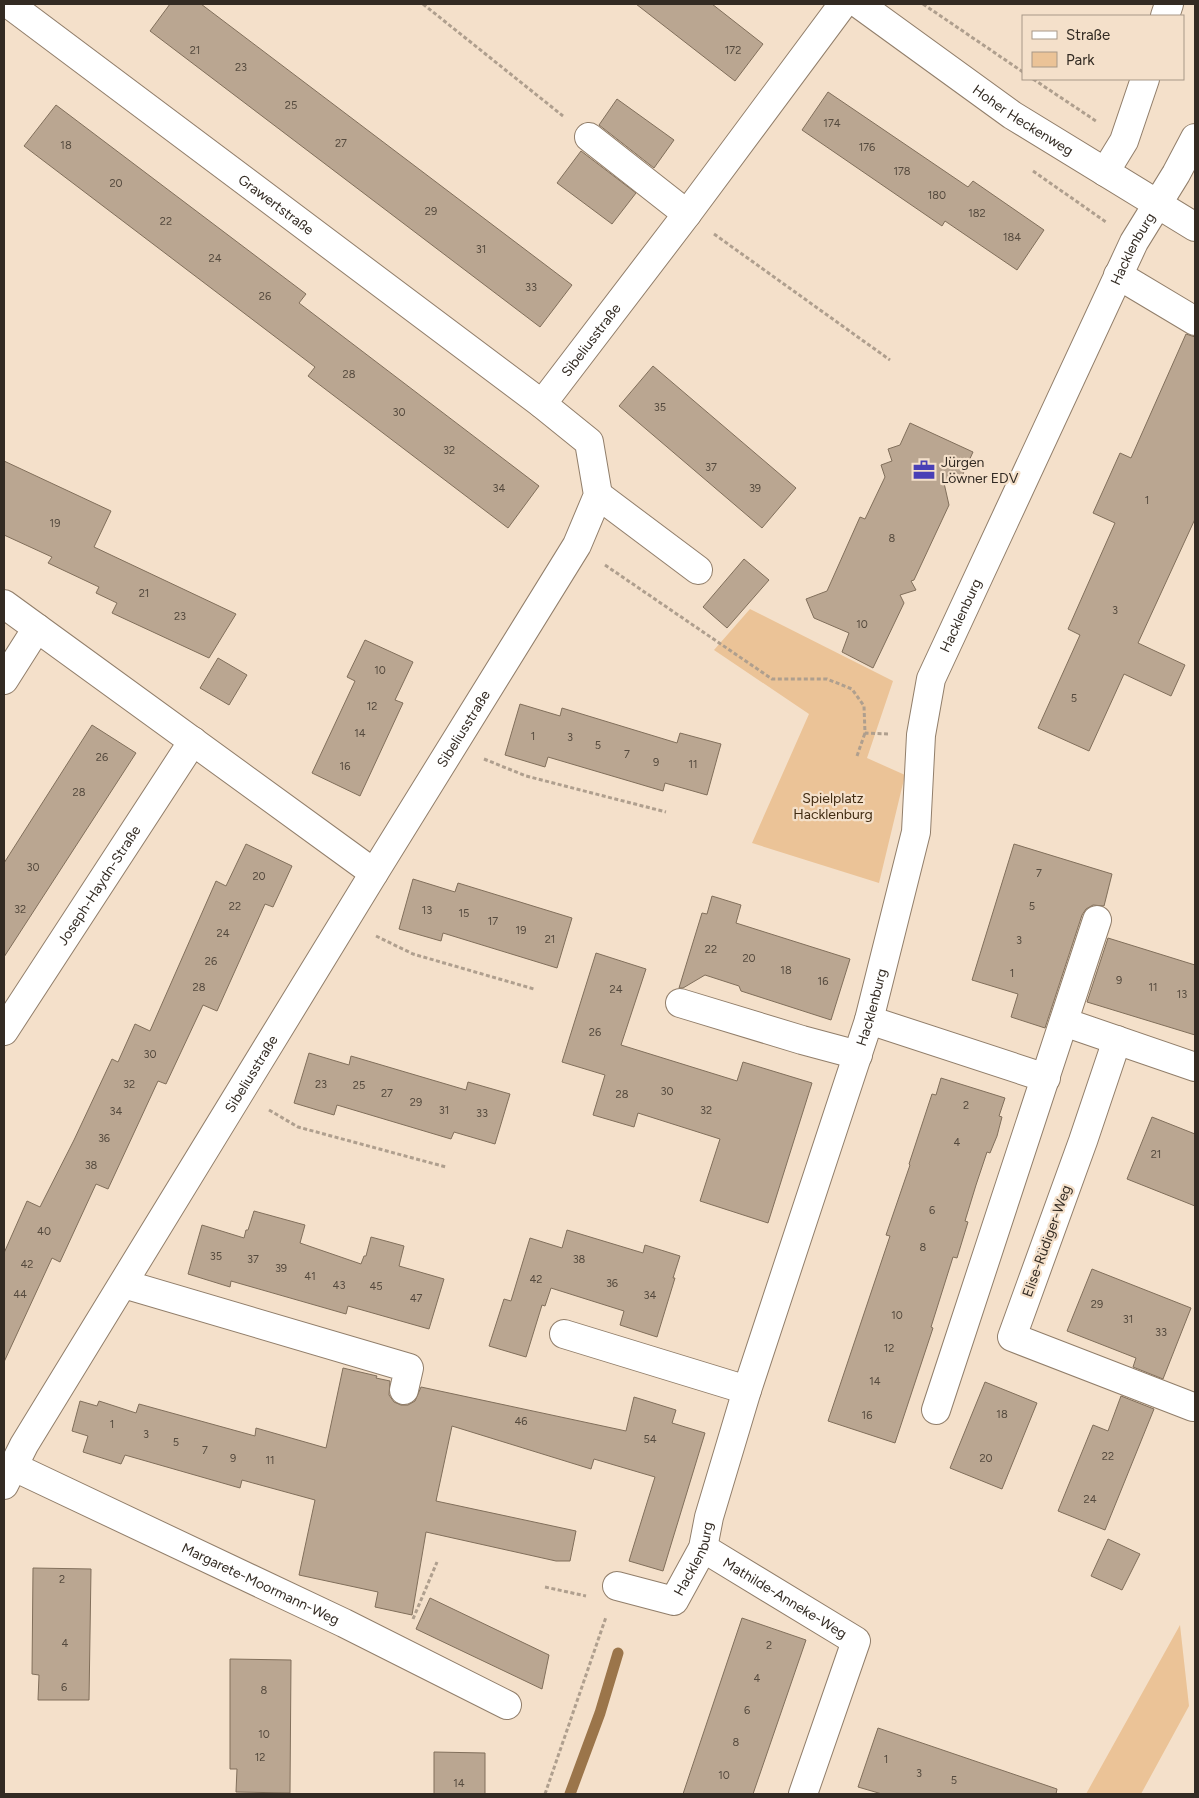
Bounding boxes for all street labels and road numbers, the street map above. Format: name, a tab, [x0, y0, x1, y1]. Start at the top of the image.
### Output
street label: Hoher Heckenweg	[969, 81, 1076, 159]
street label: Grawertstraße	[235, 171, 318, 239]
street label: Hacklenburg	[1107, 209, 1159, 288]
street label: Sibeliusstraße	[557, 300, 624, 380]
street label: Hacklenburg	[936, 576, 985, 655]
street label: Sibeliusstraße	[433, 687, 494, 770]
street label: Joseph-Haydn-Straße	[54, 822, 144, 948]
street label: Hacklenburg	[853, 967, 890, 1048]
street label: Sibeliusstraße	[221, 1032, 281, 1116]
street label: Elise-Rüdiger-Weg	[1019, 1183, 1075, 1299]
street label: Hacklenburg	[670, 1520, 716, 1599]
street label: Margarete-Moormann-Weg	[179, 1539, 342, 1628]
street label: Mathilde-Anneke-Weg	[720, 1554, 850, 1642]

